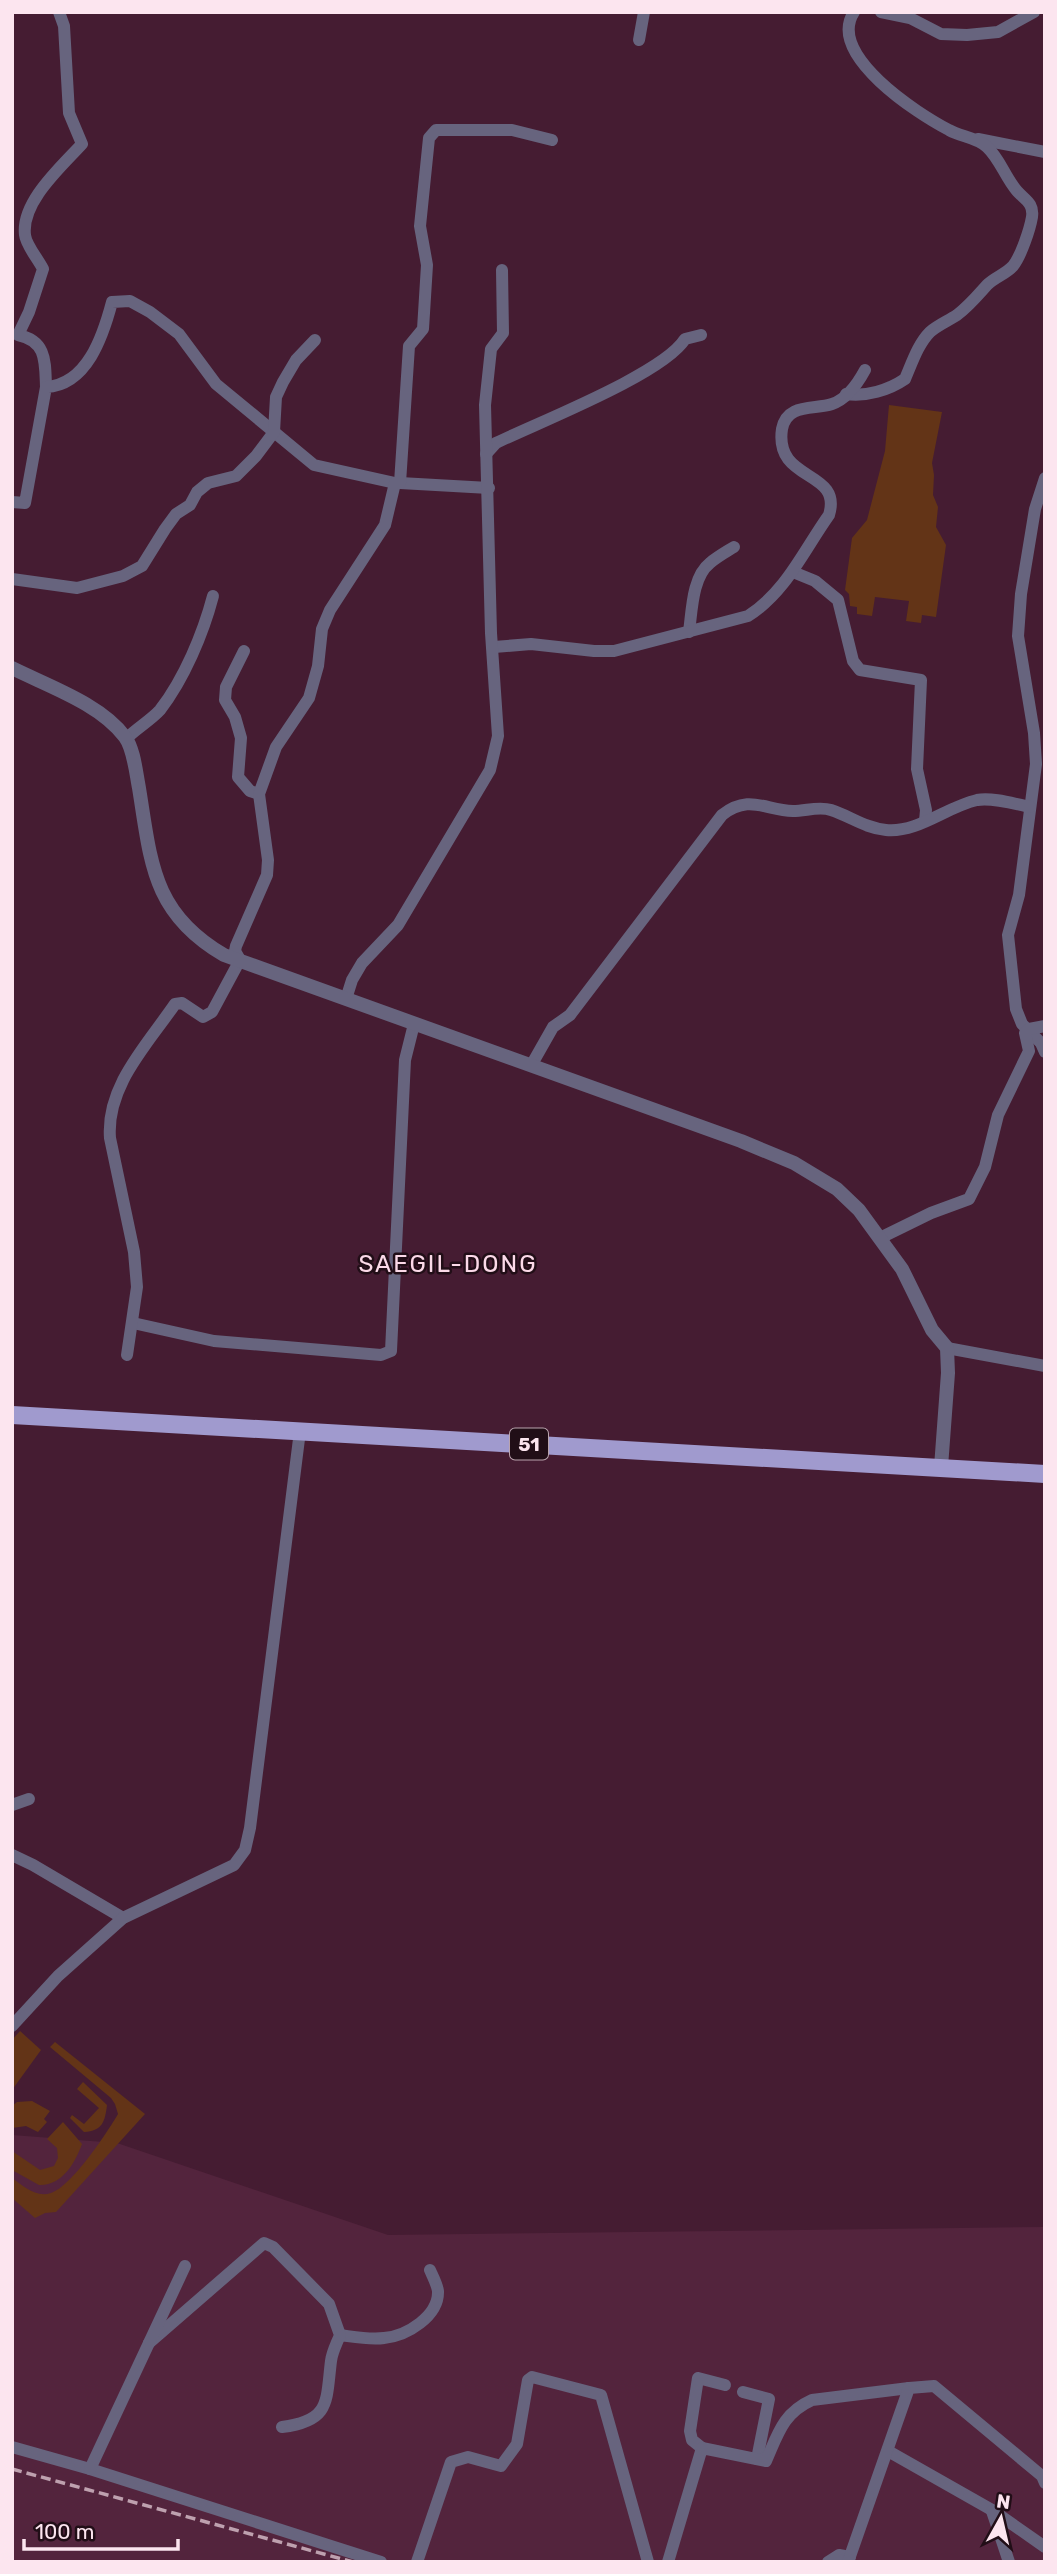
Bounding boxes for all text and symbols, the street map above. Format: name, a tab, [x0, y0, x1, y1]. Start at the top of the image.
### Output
district label: SAEGIL-DONG	[358, 1250, 538, 1278]
road number: 51	[510, 1428, 548, 1460]
north arrow	[966, 2483, 1036, 2553]
text: N	[995, 2489, 1012, 2514]
scale bar	[24, 2508, 178, 2552]
text: 100 m	[35, 2519, 94, 2544]

